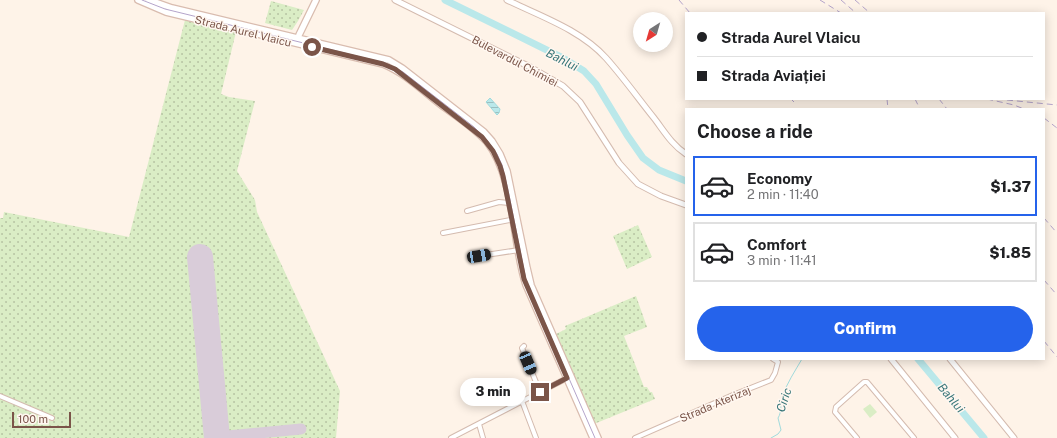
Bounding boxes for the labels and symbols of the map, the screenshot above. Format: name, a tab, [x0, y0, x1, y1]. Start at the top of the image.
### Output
north arrow	[633, 12, 673, 52]
street label: Strada Aurel Vlaicu	[193, 13, 293, 49]
street label: Bulevardul Chimiei	[470, 33, 560, 89]
route start	[303, 38, 321, 56]
water label: Bahlui	[544, 46, 580, 74]
car	[466, 248, 492, 264]
car	[518, 350, 538, 376]
callout: 3 min	[460, 378, 526, 406]
water label: Bahlui	[935, 380, 967, 416]
route end	[531, 383, 549, 401]
street label: Strada Aterizaj	[678, 384, 752, 424]
water label: Ciric	[774, 386, 794, 414]
scale bar	[12, 410, 71, 429]

